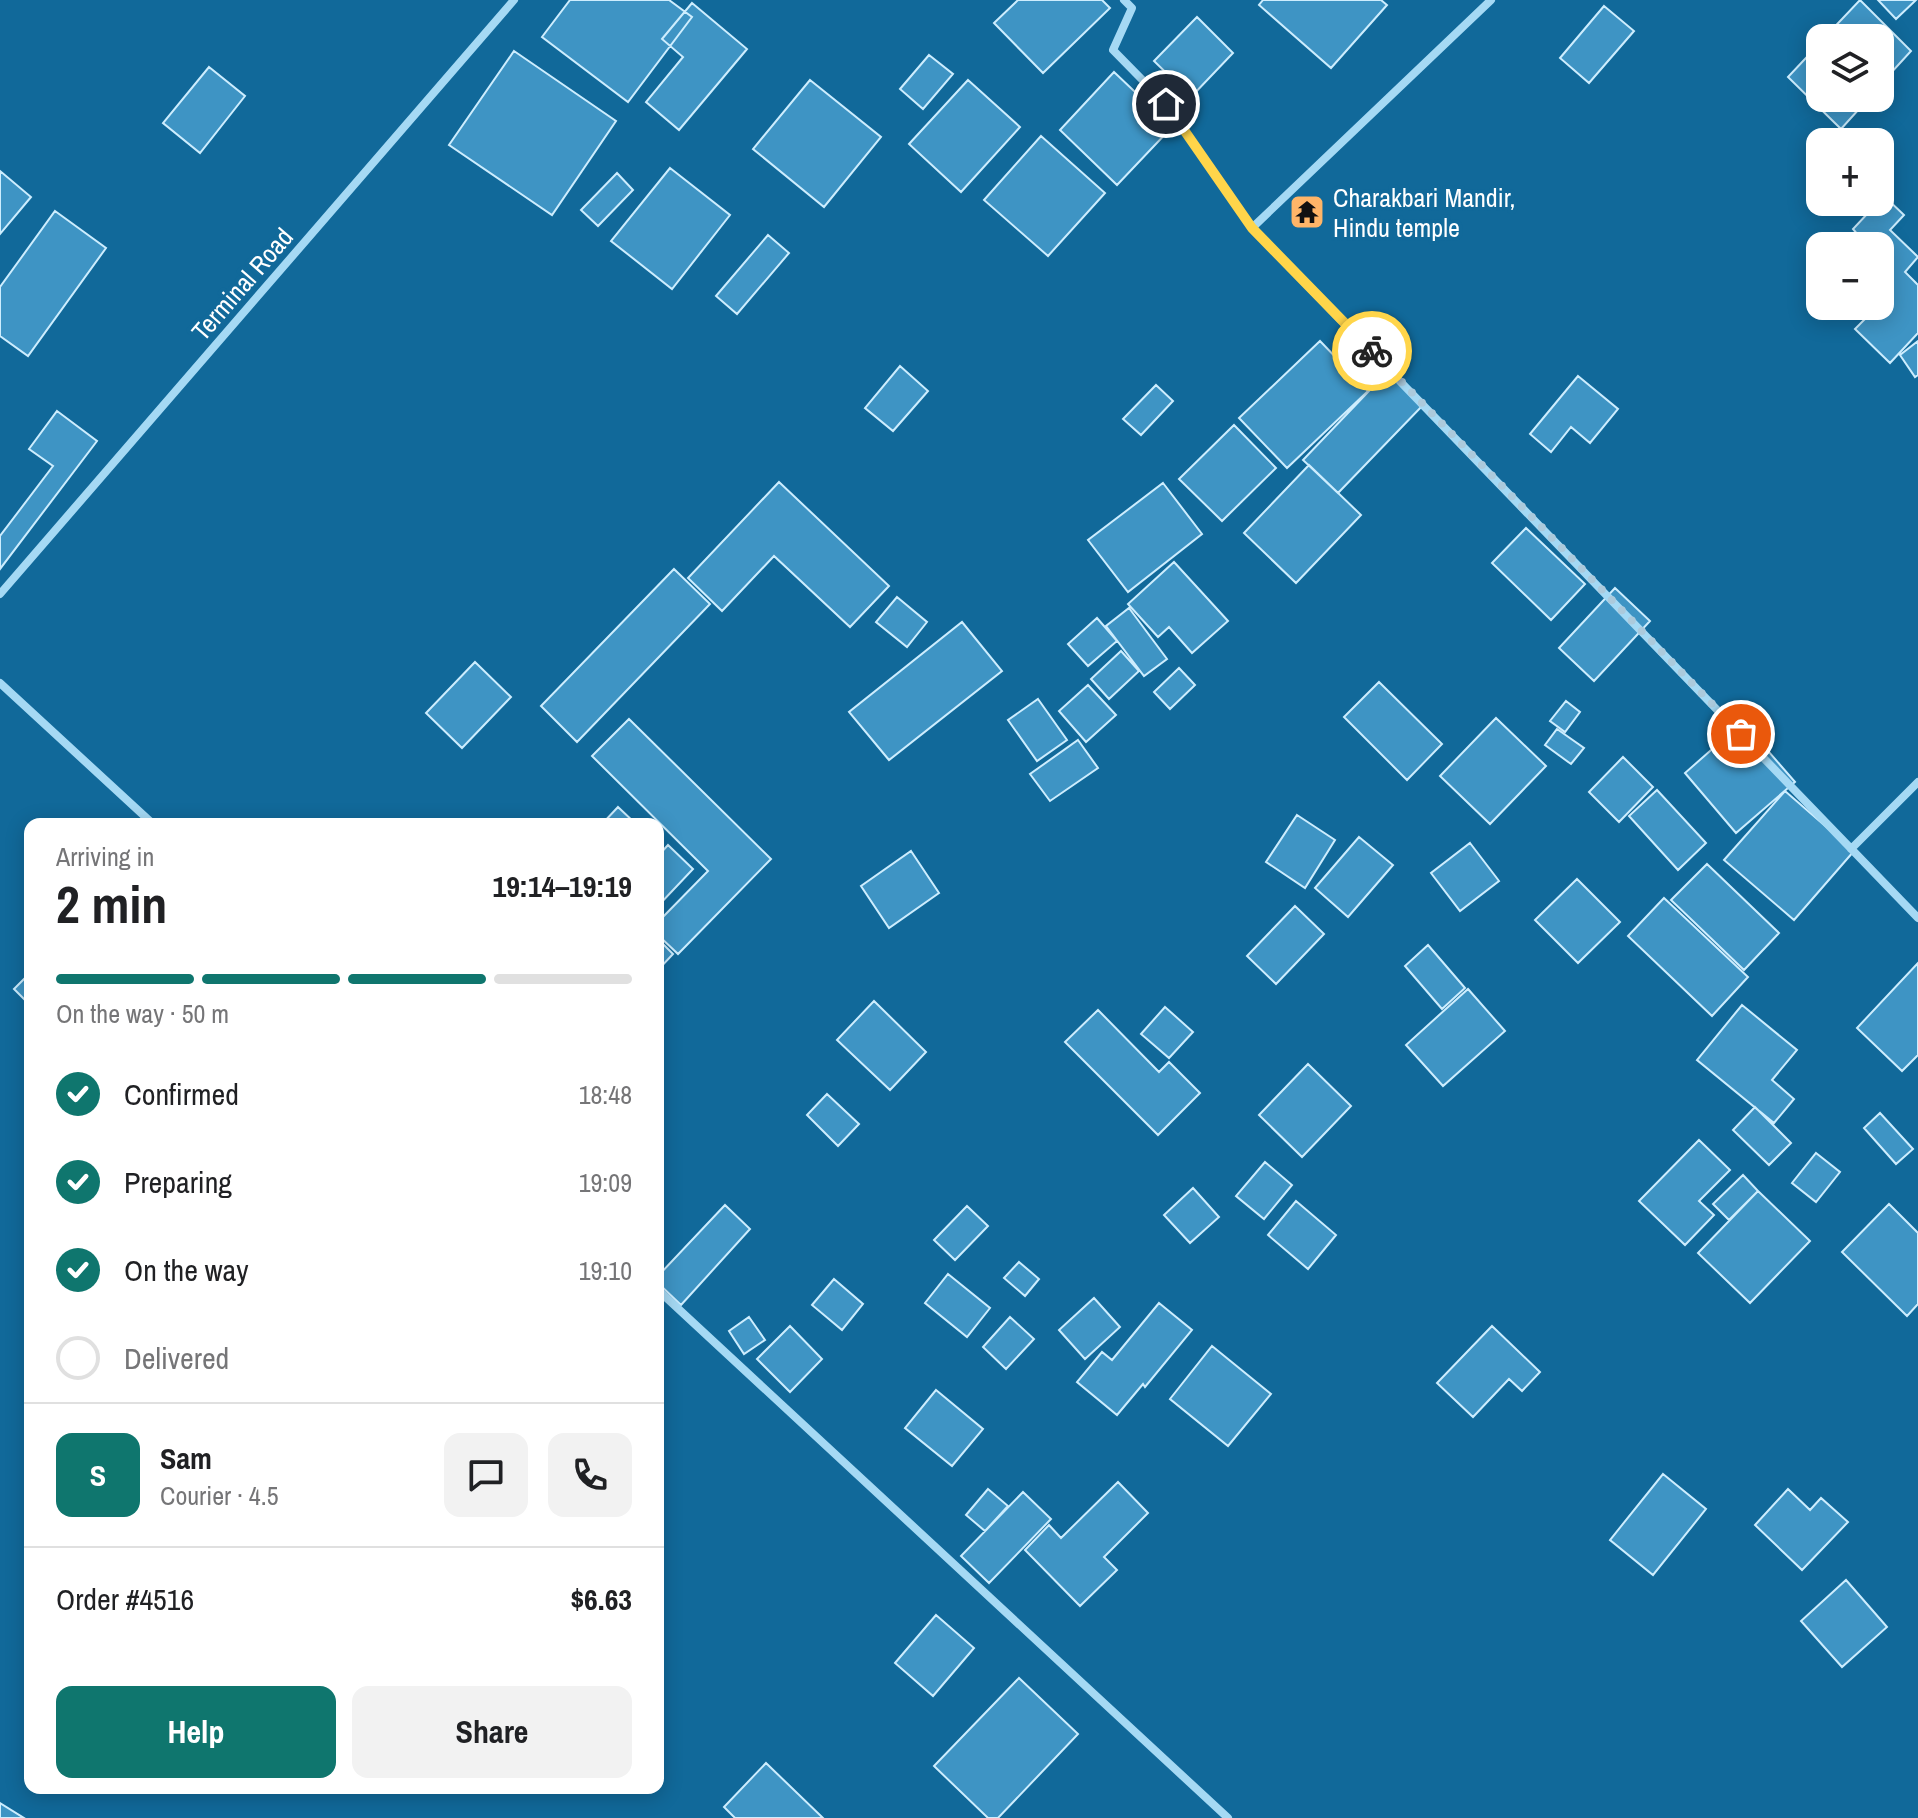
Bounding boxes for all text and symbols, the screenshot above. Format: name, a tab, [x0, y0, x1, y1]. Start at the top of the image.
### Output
map controls	[1806, 24, 1894, 320]
button: layers	[1806, 24, 1894, 112]
pin	[1132, 70, 1200, 138]
icon: home	[1144, 82, 1188, 126]
button: +	[1806, 128, 1894, 216]
place label: Charakbari Mandir, Hindu temple	[1333, 180, 1516, 245]
temple icon: Charakbari Mandir, Hindu temple	[1288, 193, 1326, 231]
street label: Terminal Road	[183, 220, 301, 348]
button: −	[1806, 232, 1894, 320]
courier	[1332, 311, 1412, 391]
icon: bike	[1350, 329, 1394, 373]
pin	[1707, 700, 1775, 768]
icon: bag	[1719, 712, 1763, 756]
text: Arriving in	[56, 839, 154, 874]
text: 19:14–19:19	[493, 866, 632, 906]
text: 2 min	[56, 869, 167, 939]
text: On the way · 50 m	[56, 996, 229, 1031]
icon: check	[56, 1072, 100, 1116]
text: Confirmed	[124, 1074, 239, 1114]
text: 18:48	[579, 1077, 632, 1112]
icon: check	[56, 1160, 100, 1204]
text: Preparing	[124, 1162, 232, 1202]
text: 19:09	[579, 1165, 632, 1200]
icon: check	[56, 1248, 100, 1292]
text: On the way	[124, 1250, 248, 1290]
text: 19:10	[579, 1253, 632, 1288]
text: Delivered	[124, 1338, 229, 1378]
button: chat	[444, 1433, 528, 1517]
button: phone	[548, 1433, 632, 1517]
text: Sam	[160, 1438, 212, 1478]
text: S	[90, 1455, 106, 1495]
text: Courier · 4.5	[160, 1478, 279, 1513]
text: Order #4516	[56, 1579, 194, 1619]
text: $6.63	[570, 1579, 632, 1619]
button: Help	[56, 1686, 336, 1778]
button: Share	[352, 1686, 632, 1778]

